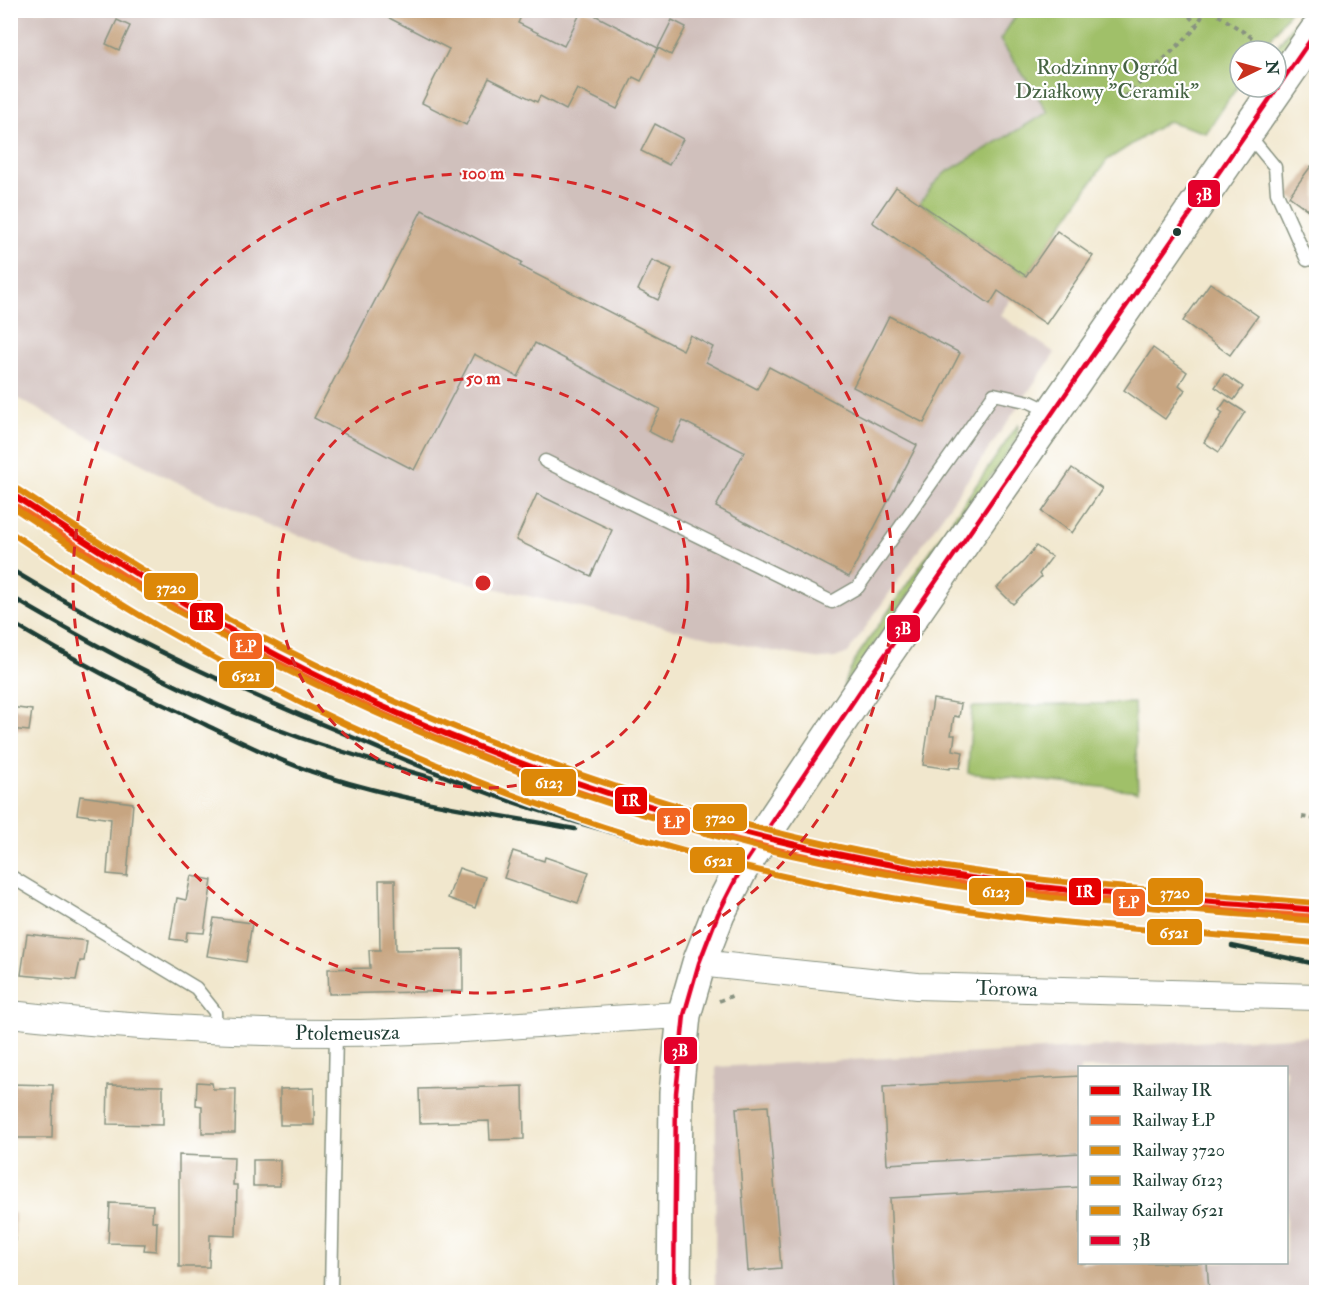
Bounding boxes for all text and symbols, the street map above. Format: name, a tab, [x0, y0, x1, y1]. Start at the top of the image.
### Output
north arrow	[1228, 39, 1288, 99]
park label: Rodzinny Ogród Działkowy "Ceramik"	[1015, 54, 1199, 105]
text: N	[1261, 59, 1283, 76]
text: 100 m	[462, 162, 505, 185]
line badge: 3B	[1187, 179, 1221, 208]
text: 3B	[1196, 185, 1212, 205]
unlabelled marker	[1171, 226, 1183, 238]
text: 50 m	[466, 367, 501, 390]
line badge: 3720	[143, 572, 199, 601]
centre of rings	[473, 573, 493, 593]
text: 3720	[156, 578, 186, 598]
line badge: IR	[189, 602, 224, 631]
text: IR	[197, 607, 217, 627]
line badge: 3B	[886, 614, 921, 643]
text: 3B	[895, 619, 911, 639]
line badge: ŁP	[229, 632, 263, 660]
text: ŁP	[236, 637, 257, 657]
line badge: 6521	[218, 660, 275, 689]
text: 6521	[232, 666, 261, 686]
line badge: 6123	[520, 768, 577, 797]
text: 6123	[535, 773, 563, 793]
line badge: IR	[614, 786, 648, 815]
text: IR	[622, 791, 642, 811]
line badge: 3720	[692, 803, 748, 832]
line badge: ŁP	[656, 807, 691, 836]
text: 3720	[705, 808, 735, 828]
text: ŁP	[664, 813, 685, 833]
line badge: 6521	[689, 846, 746, 874]
text: 6521	[704, 851, 733, 871]
line badge: 6123	[968, 877, 1025, 906]
line badge: IR	[1068, 877, 1102, 906]
line badge: 3720	[1147, 877, 1204, 906]
text: 6123	[982, 882, 1010, 902]
text: IR	[1076, 882, 1096, 902]
text: 3720	[1160, 883, 1190, 903]
line badge: ŁP	[1112, 888, 1146, 917]
text: ŁP	[1119, 893, 1140, 913]
line badge: 6521	[1146, 918, 1203, 946]
text: 6521	[1160, 923, 1189, 943]
street label: Torowa	[975, 974, 1039, 1003]
street label: Ptolemeusza	[295, 1018, 401, 1047]
line badge: 3B	[663, 1036, 698, 1065]
text: 3B	[672, 1041, 688, 1061]
legend	[1078, 1066, 1288, 1264]
text: Railway IR	[1132, 1079, 1213, 1102]
text: Railway ŁP	[1132, 1109, 1216, 1132]
text: Railway 3720	[1132, 1139, 1225, 1162]
text: Railway 6123	[1132, 1169, 1223, 1192]
text: Railway 6521	[1132, 1199, 1224, 1222]
text: 3B	[1132, 1229, 1151, 1252]

